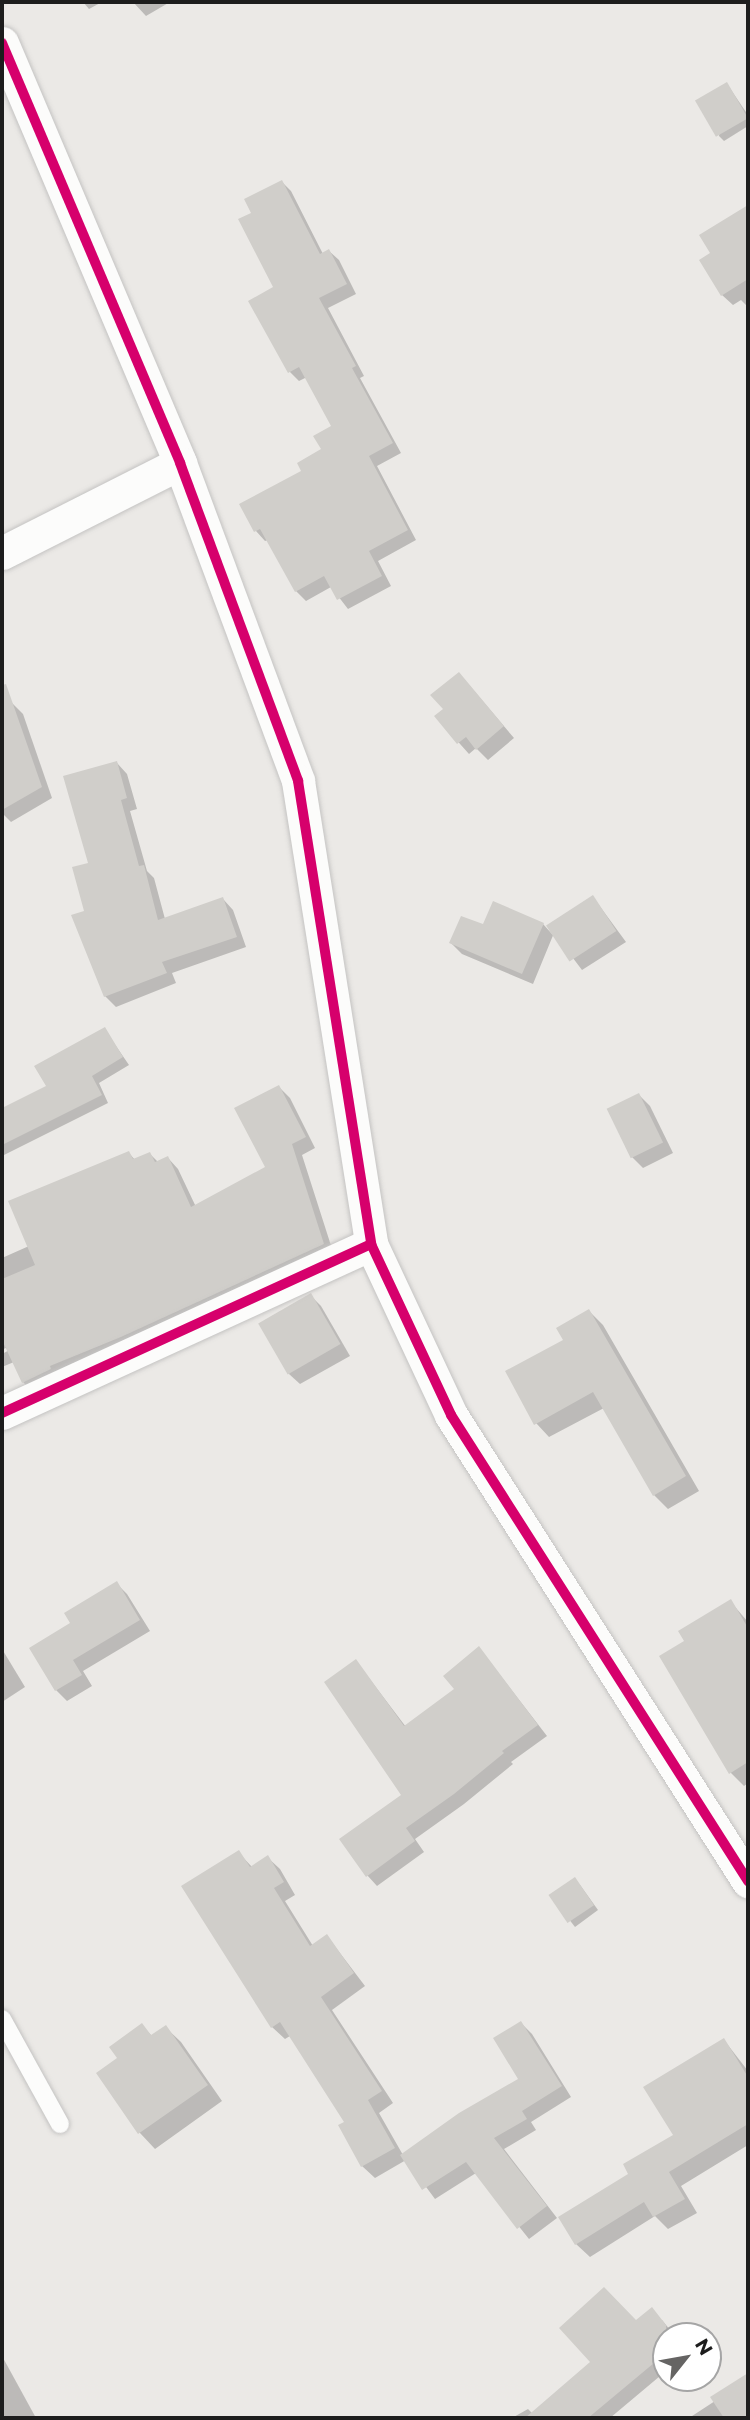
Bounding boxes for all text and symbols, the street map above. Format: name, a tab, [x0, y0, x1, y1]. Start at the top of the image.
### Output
north arrow	[652, 2322, 722, 2392]
text: N	[690, 2334, 718, 2359]

